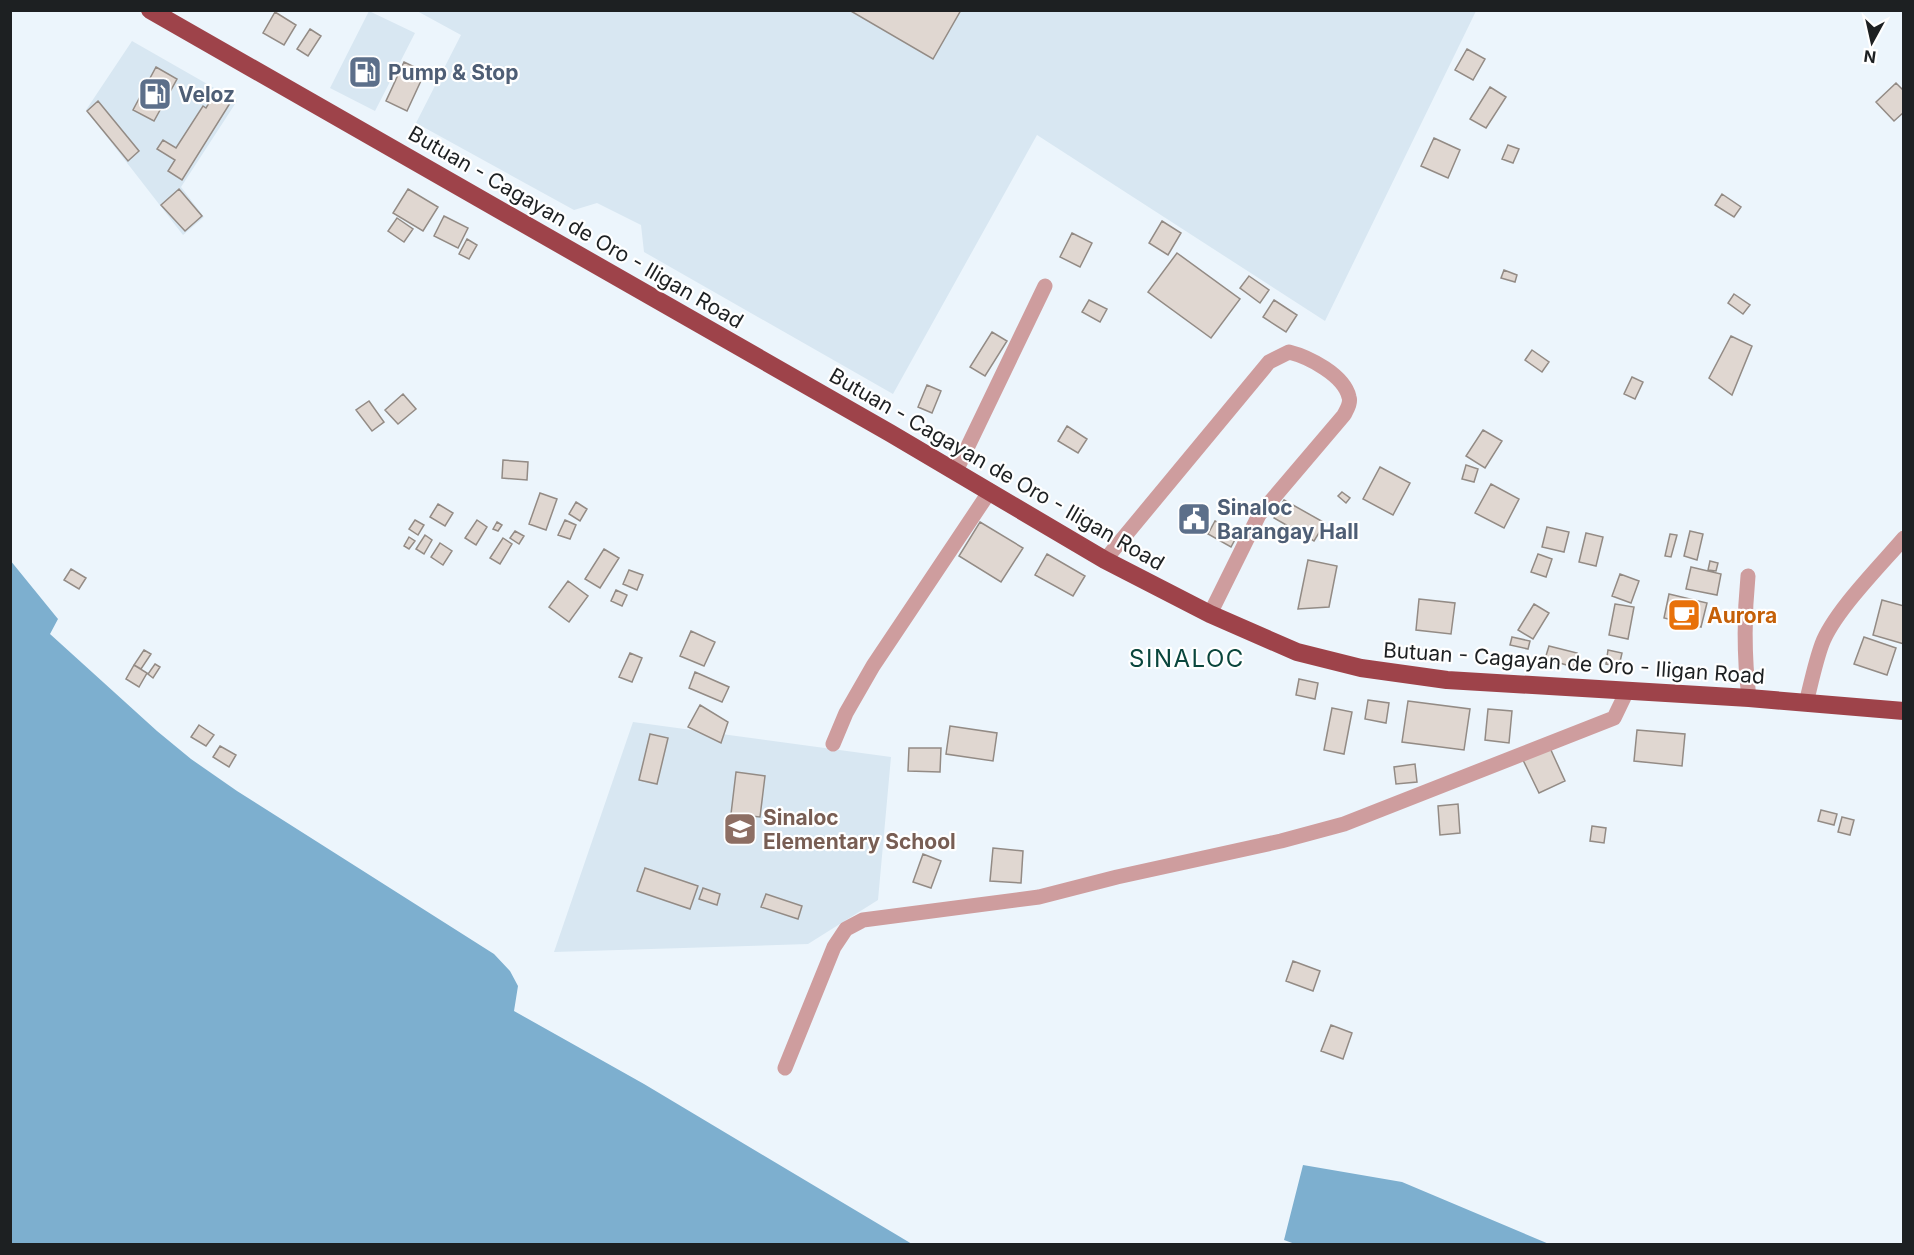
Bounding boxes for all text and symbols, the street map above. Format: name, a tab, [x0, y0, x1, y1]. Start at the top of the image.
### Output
north arrow	[1842, 12, 1902, 72]
text: N	[1862, 46, 1877, 68]
fuel station icon: Pump & Stop	[347, 54, 383, 90]
place label: Pump & Stop	[388, 60, 519, 85]
fuel station icon: Veloz	[137, 76, 173, 112]
place label: Veloz	[178, 82, 235, 107]
street label: Butuan - Cagayan de Oro - Iligan Road	[404, 121, 748, 333]
street label: Butuan - Cagayan de Oro - Iligan Road	[825, 363, 1169, 575]
place label: Sinaloc Barangay Hall	[1217, 495, 1359, 544]
public building icon: Sinaloc Barangay Hall	[1176, 501, 1212, 537]
cafe icon: Aurora	[1666, 597, 1702, 633]
place label: Aurora	[1707, 603, 1777, 628]
street label: Butuan - Cagayan de Oro - Iligan Road	[1382, 637, 1766, 689]
district label: SINALOC	[1129, 644, 1245, 673]
place label: Sinaloc Elementary School	[763, 805, 956, 854]
school or university icon: Sinaloc Elementary School	[722, 811, 758, 847]

